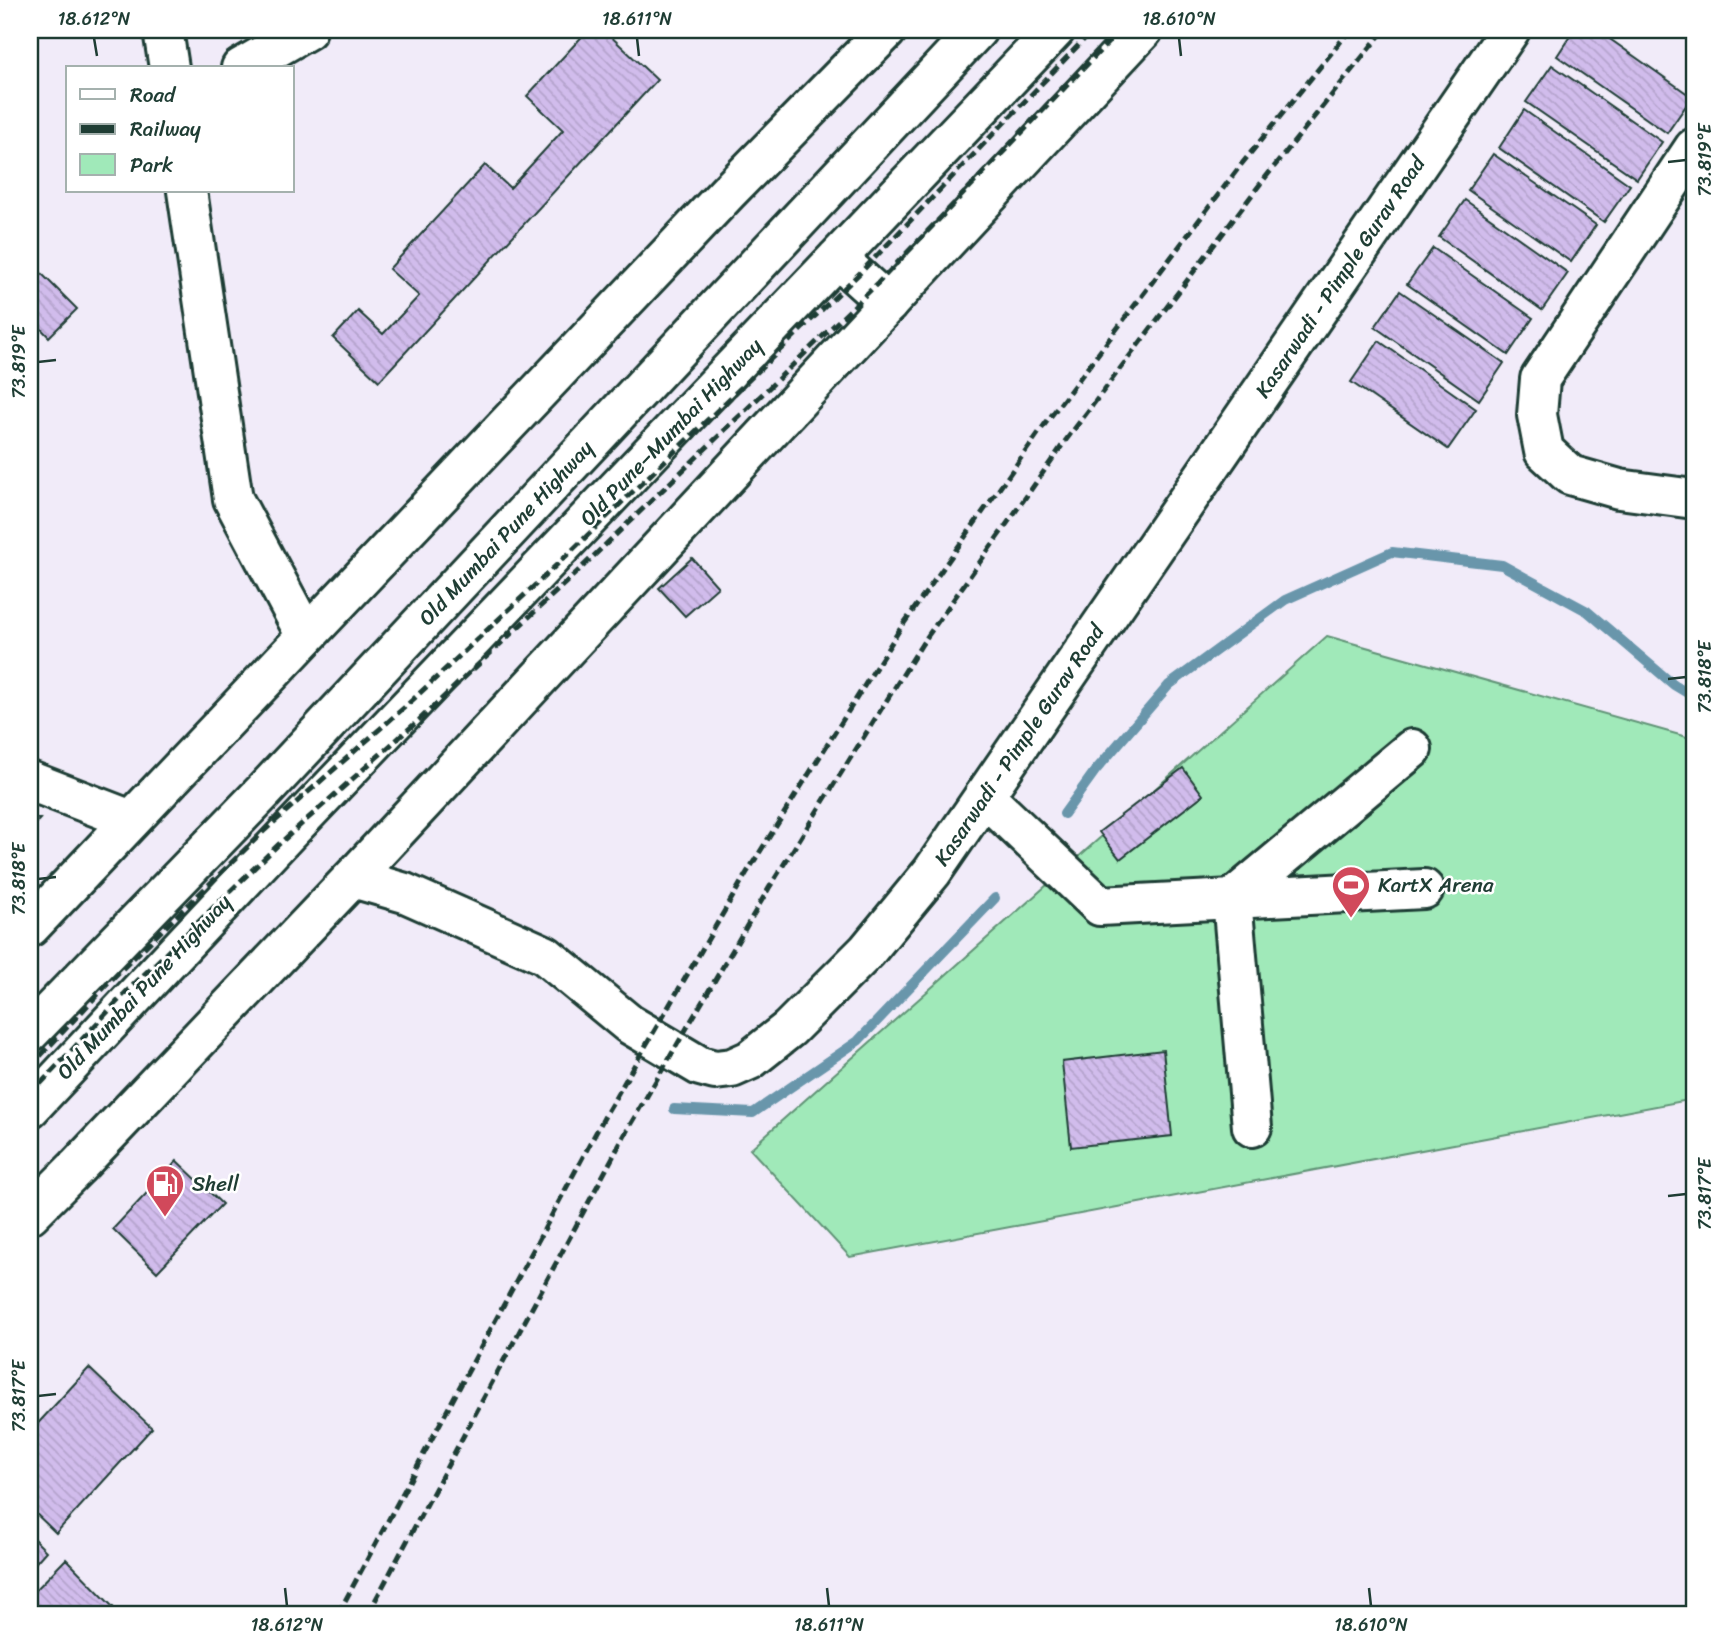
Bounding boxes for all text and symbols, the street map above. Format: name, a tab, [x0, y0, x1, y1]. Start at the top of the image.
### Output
text: 18.612°N	[58, 3, 131, 35]
text: 18.611°N	[602, 3, 672, 35]
text: 18.610°N	[1142, 3, 1216, 35]
legend	[66, 66, 294, 192]
text: Road	[130, 76, 177, 114]
text: Railway	[130, 110, 201, 148]
text: 73.819°E	[1689, 123, 1721, 196]
text: Park	[130, 146, 173, 184]
street label: Kasarwadi - Pimple Gurav Road	[1244, 146, 1437, 406]
text: 73.819°E	[3, 325, 35, 398]
street label: Old Pune–Mumbai Highway	[570, 328, 772, 535]
street label: Old Mumbai Pune Highway	[409, 431, 603, 635]
street label: Kasarwadi - Pimple Gurav Road	[923, 614, 1116, 874]
text: 73.818°E	[1689, 640, 1721, 713]
text: 73.818°E	[3, 842, 35, 915]
sports icon: KartX Arena	[1330, 864, 1372, 919]
place label: KartX Arena	[1378, 866, 1494, 904]
street label: Old Mumbai Pune Highway	[47, 885, 241, 1089]
text: 73.817°E	[1689, 1157, 1721, 1230]
fuel station icon: Shell	[144, 1163, 186, 1218]
place label: Shell	[192, 1165, 240, 1203]
text: 73.817°E	[3, 1359, 35, 1432]
text: 18.612°N	[251, 1609, 324, 1641]
text: 18.611°N	[794, 1609, 864, 1641]
text: 18.610°N	[1334, 1609, 1408, 1641]

